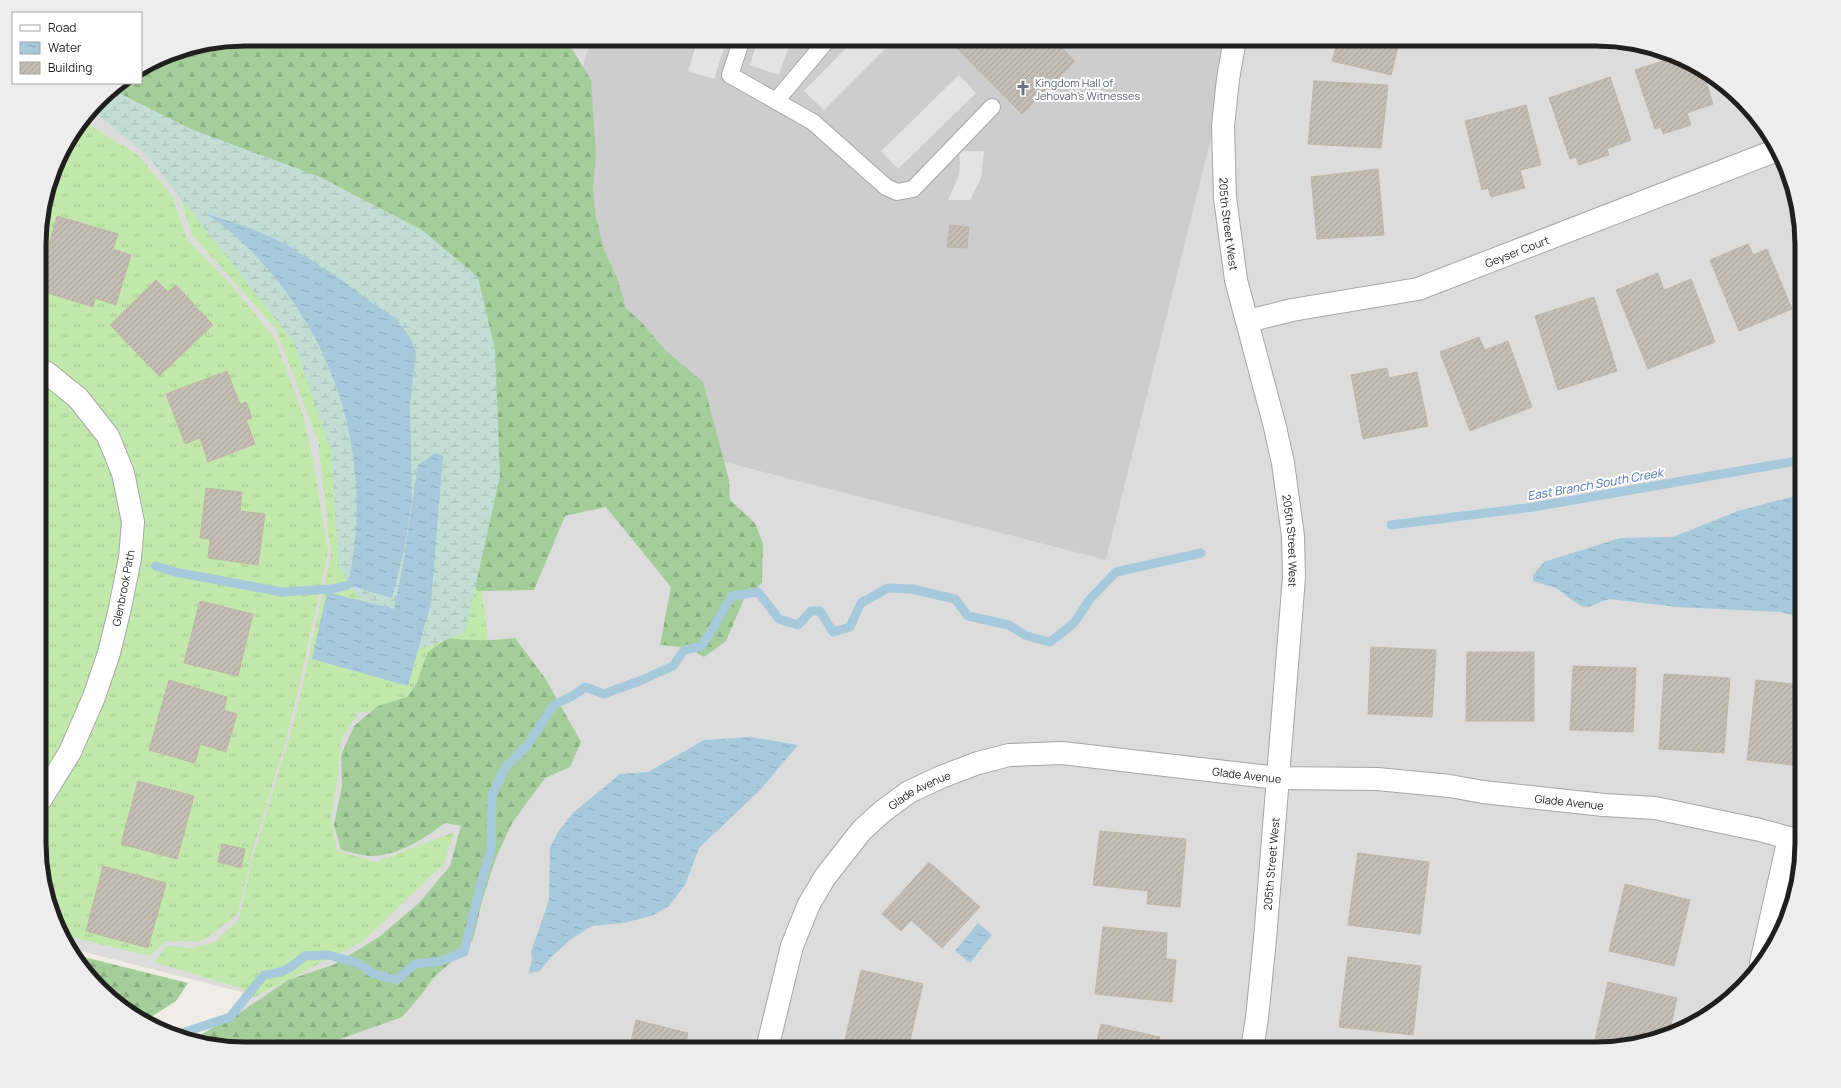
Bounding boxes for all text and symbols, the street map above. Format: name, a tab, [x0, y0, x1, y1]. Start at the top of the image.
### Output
legend	[12, 12, 142, 84]
text: Road	[48, 19, 76, 36]
text: Water	[48, 39, 82, 56]
text: Building	[48, 59, 92, 76]
place label: Kingdom Hall of Jehovah's Witnesses	[1035, 75, 1141, 103]
church icon: Kingdom Hall of Jehovah's Witnesses	[1014, 79, 1032, 97]
street label: 205th Street West	[1217, 177, 1242, 271]
street label: Geyser Court	[1483, 232, 1551, 270]
water label: East Branch South Creek	[1526, 463, 1666, 504]
street label: 205th Street West	[1280, 493, 1302, 588]
street label: Glenbrook Path	[108, 548, 138, 628]
street label: Glade Avenue	[1211, 763, 1282, 786]
street label: Glade Avenue	[885, 766, 953, 813]
street label: Glade Avenue	[1534, 790, 1605, 812]
street label: 205th Street West	[1259, 817, 1283, 911]

